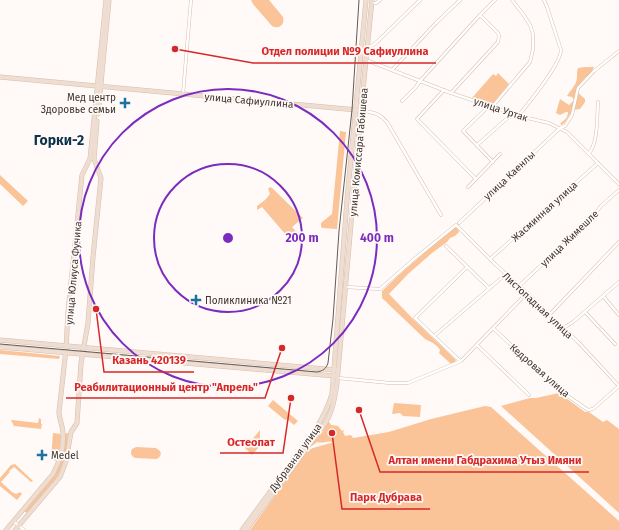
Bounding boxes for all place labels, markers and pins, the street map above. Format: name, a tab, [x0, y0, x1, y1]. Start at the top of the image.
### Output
callout: Отдел полиции №9 Сафиуллина	[253, 40, 436, 63]
place label: Мед центр Здоровье семьи	[41, 92, 116, 116]
marker: Мед центр Здоровье семьи	[119, 97, 131, 109]
centre of rings	[221, 231, 235, 245]
marker: Поликлиника №21	[190, 294, 202, 306]
place label: Поликлиника №21	[205, 295, 292, 307]
callout: Казань 420139	[104, 349, 194, 372]
callout: Реабилитационный центр "Апрель"	[66, 375, 265, 398]
callout: Остеопат	[220, 430, 283, 453]
marker: Medel	[36, 449, 48, 461]
callout: Алтан имени Габдрахима Утыз Имяни	[380, 449, 589, 472]
place label: Medel	[51, 450, 79, 462]
callout: Парк Дубрава	[342, 486, 430, 509]

